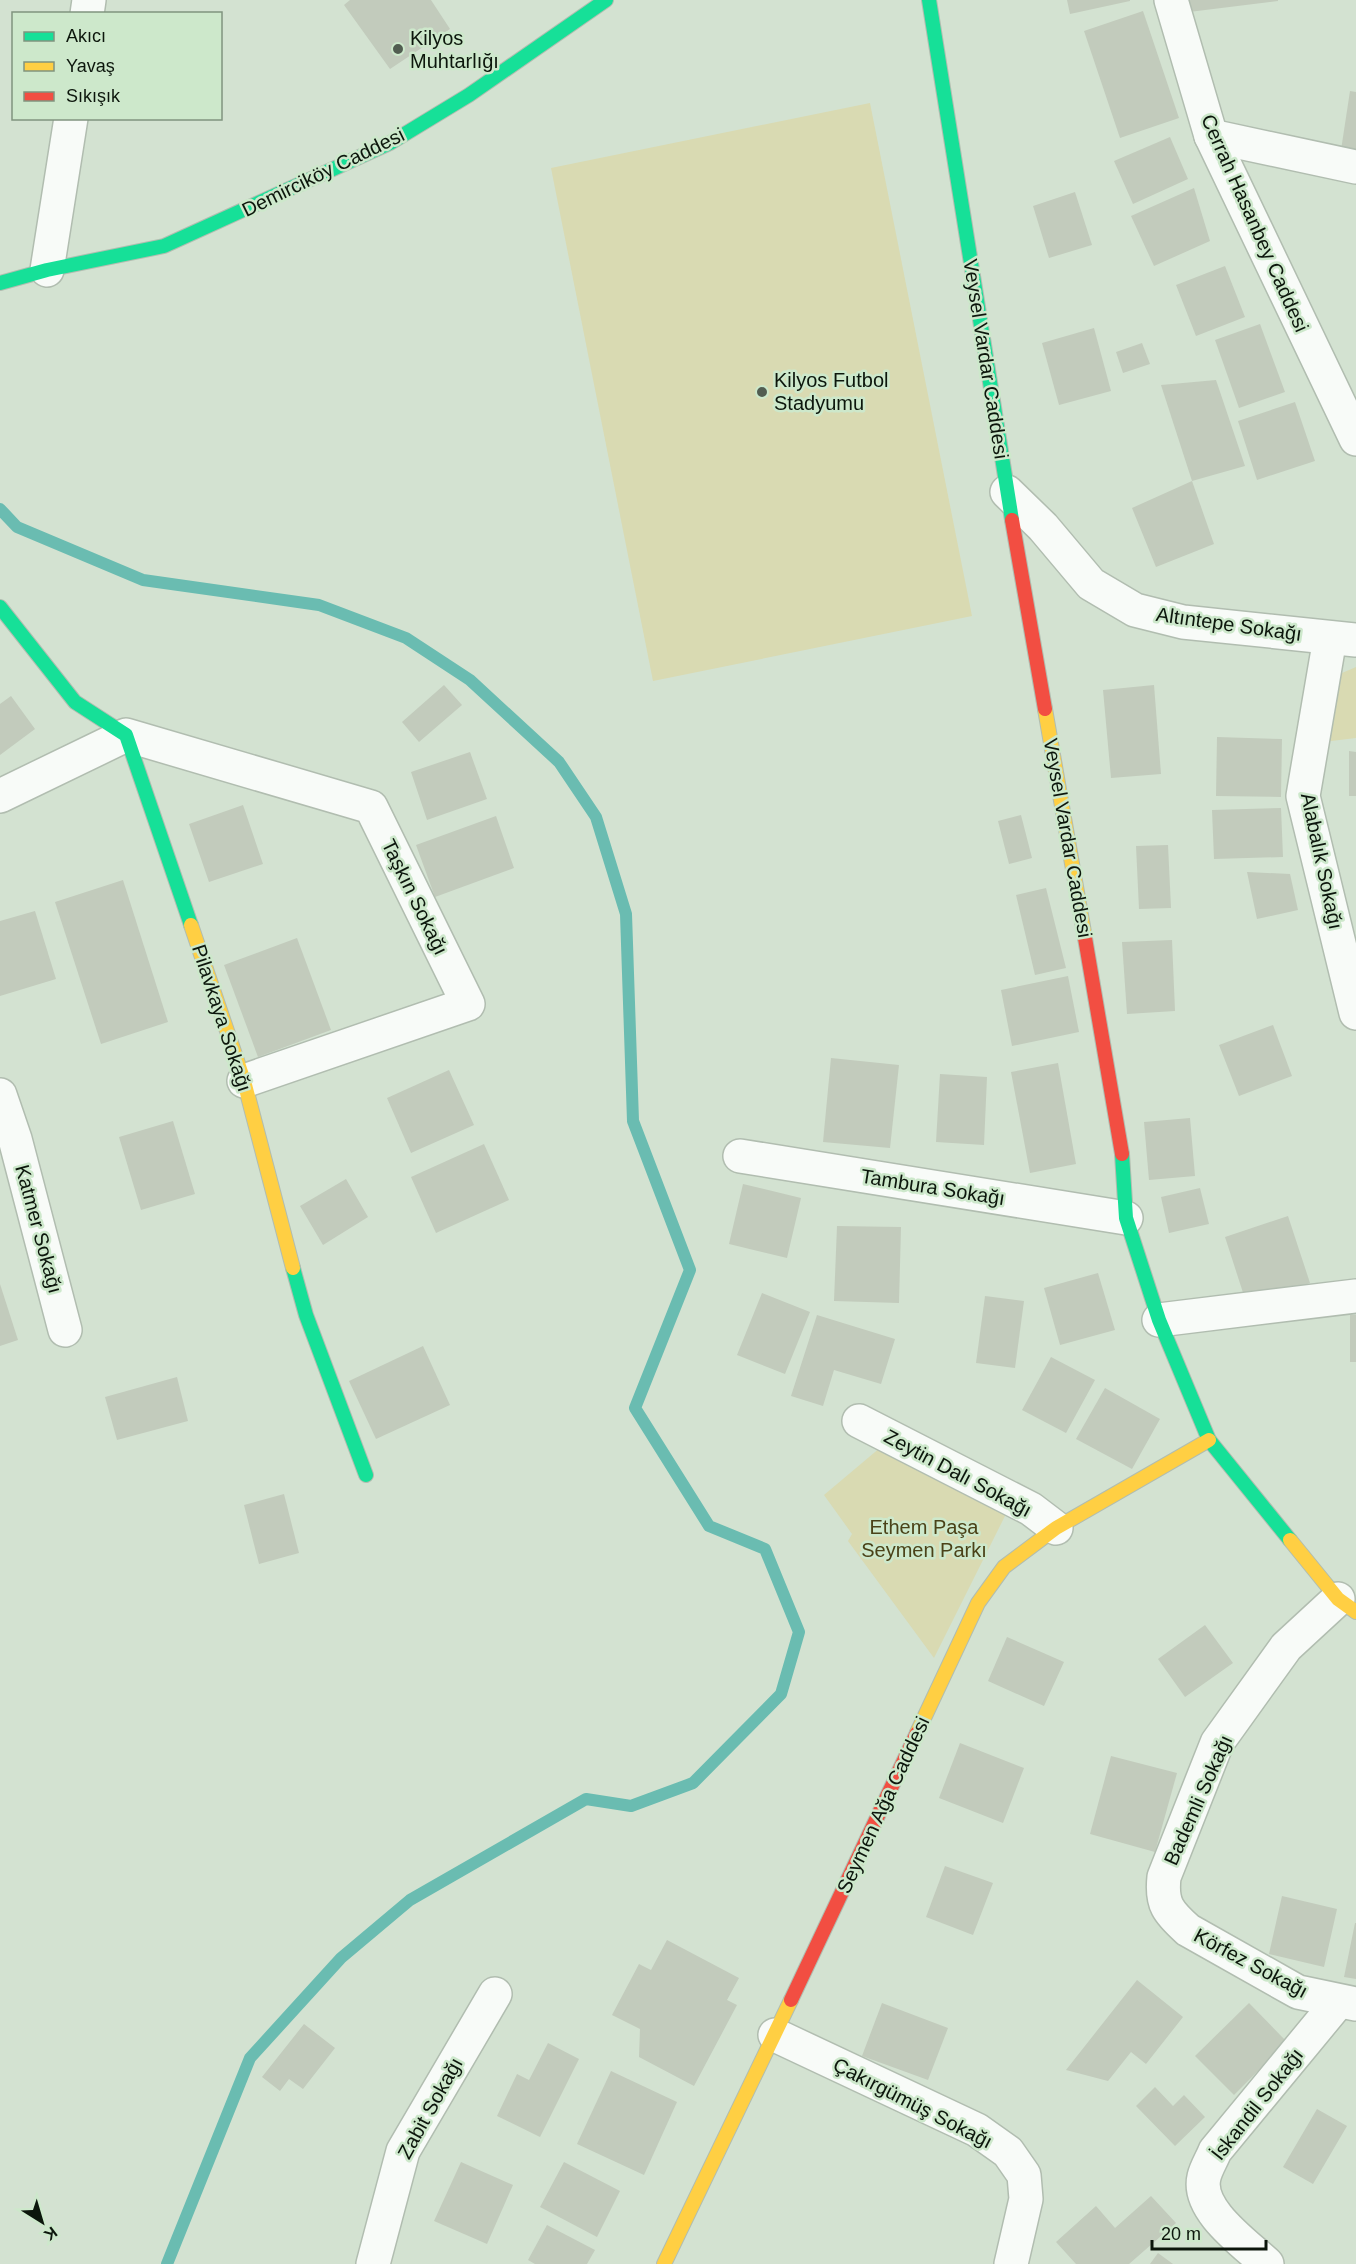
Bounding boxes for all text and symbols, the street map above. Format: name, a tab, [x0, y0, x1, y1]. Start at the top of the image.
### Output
legend	[12, 12, 222, 120]
text: Akıcı	[66, 26, 106, 46]
place label: Kilyos Muhtarlığı	[410, 27, 499, 72]
marker: Kilyos Muhtarlığı	[391, 42, 405, 56]
text: Yavaş	[66, 56, 115, 76]
text: Sıkışık	[66, 86, 121, 106]
street label: Cerrah Hasanbey Caddesi	[1197, 111, 1313, 335]
street label: Demirciköy Caddesi	[238, 123, 408, 221]
street label: Veysel Vardar Caddesi	[959, 258, 1013, 460]
place label: Kilyos Futbol Stadyumu	[774, 369, 889, 414]
marker: Kilyos Futbol Stadyumu	[755, 385, 769, 399]
street label: Altıntepe Sokağı	[1155, 603, 1303, 645]
street label: Veysel Vardar Caddesi	[1040, 737, 1096, 939]
street label: Alabalık Sokağı	[1297, 791, 1347, 931]
street label: Taşkın Sokağı	[378, 836, 452, 958]
street label: Pilavkaya Sokağı	[188, 942, 256, 1094]
street label: Katmer Sokağı	[11, 1162, 67, 1296]
street label: Tambura Sokağı	[859, 1165, 1007, 1209]
street label: Zeytin Dalı Sokağı	[881, 1425, 1035, 1521]
park label: Ethem Paşa Seymen Parkı	[861, 1516, 987, 1561]
street label: Seymen Ağa Caddesi	[832, 1713, 934, 1897]
street label: Bademli Sokağı	[1159, 1732, 1237, 1868]
street label: Körfez Sokağı	[1190, 1924, 1312, 2002]
street label: İskandil Sokağı	[1207, 2044, 1307, 2164]
street label: Çakırgümüş Sokağı	[830, 2053, 996, 2153]
street label: Zabit Sokağı	[393, 2054, 467, 2162]
north arrow	[12, 2192, 72, 2252]
scale bar	[1152, 2213, 1266, 2251]
text: K	[41, 2223, 60, 2244]
text: 20 m	[1161, 2224, 1201, 2244]

